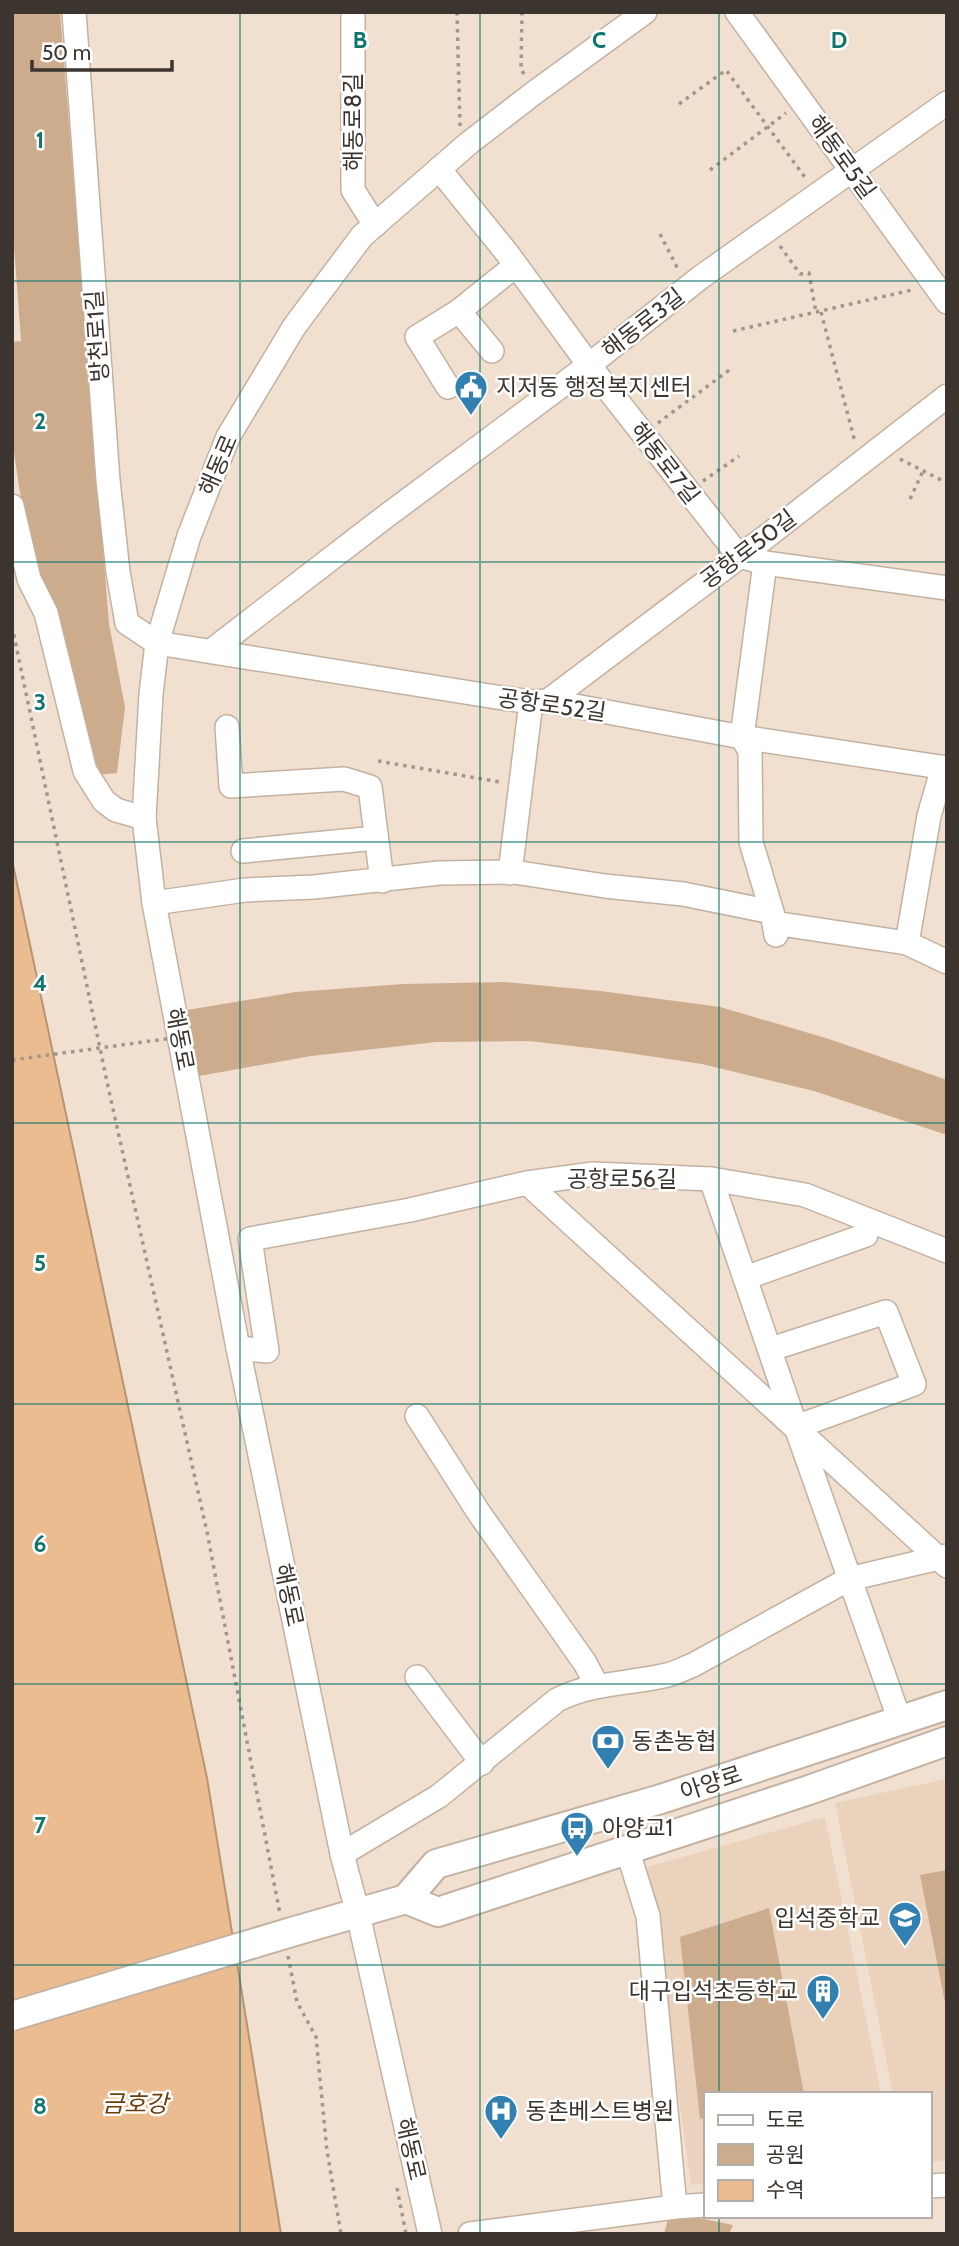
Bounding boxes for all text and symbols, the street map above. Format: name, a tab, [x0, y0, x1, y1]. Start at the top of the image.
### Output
text: B	[353, 26, 367, 54]
text: C	[592, 26, 606, 54]
text: D	[831, 26, 847, 54]
scale bar	[32, 28, 172, 72]
text: 50 m	[42, 40, 91, 65]
street label: 해동로8길	[339, 73, 367, 171]
street label: 해동로5길	[802, 109, 882, 205]
text: 1	[36, 126, 44, 154]
street label: 해동로3길	[596, 282, 690, 364]
street label: 방천로1길	[80, 289, 114, 383]
public building icon: 지저동 행정복지센터	[452, 368, 490, 417]
place label: 지저동 행정복지센터	[496, 373, 692, 401]
text: 2	[34, 407, 46, 435]
street label: 해동로7길	[624, 416, 706, 510]
street label: 해동로	[193, 430, 243, 500]
street label: 공항로50길	[694, 504, 802, 594]
street label: 공항로52길	[496, 684, 608, 726]
text: 3	[34, 688, 46, 716]
text: 4	[33, 969, 47, 997]
street label: 해동로	[160, 1005, 200, 1073]
street label: 공항로56길	[567, 1165, 677, 1193]
text: 5	[34, 1249, 46, 1277]
text: 6	[34, 1530, 46, 1558]
street label: 해동로	[269, 1561, 309, 1629]
bank icon: 동촌농협	[589, 1722, 627, 1771]
place label: 동촌농협	[632, 1727, 717, 1755]
street label: 아양로	[676, 1760, 746, 1806]
bus stop icon: 아양교1	[558, 1809, 596, 1858]
text: 7	[34, 1811, 46, 1839]
place label: 아양교1	[602, 1814, 673, 1842]
school or university icon: 입석중학교	[886, 1899, 924, 1948]
place label: 입석중학교	[774, 1904, 880, 1932]
building icon: 대구입석초등학교	[804, 1972, 842, 2021]
place label: 대구입석초등학교	[629, 1977, 798, 2005]
water label: 금호강	[102, 2089, 171, 2118]
text: 8	[33, 2092, 47, 2120]
hospital icon: 동촌베스트병원	[482, 2092, 520, 2141]
legend	[704, 2092, 931, 2218]
place label: 동촌베스트병원	[526, 2097, 674, 2125]
text: 도로	[766, 2107, 805, 2132]
street label: 해동로	[390, 2115, 432, 2183]
text: 공원	[766, 2142, 805, 2167]
text: 수역	[766, 2177, 805, 2202]

